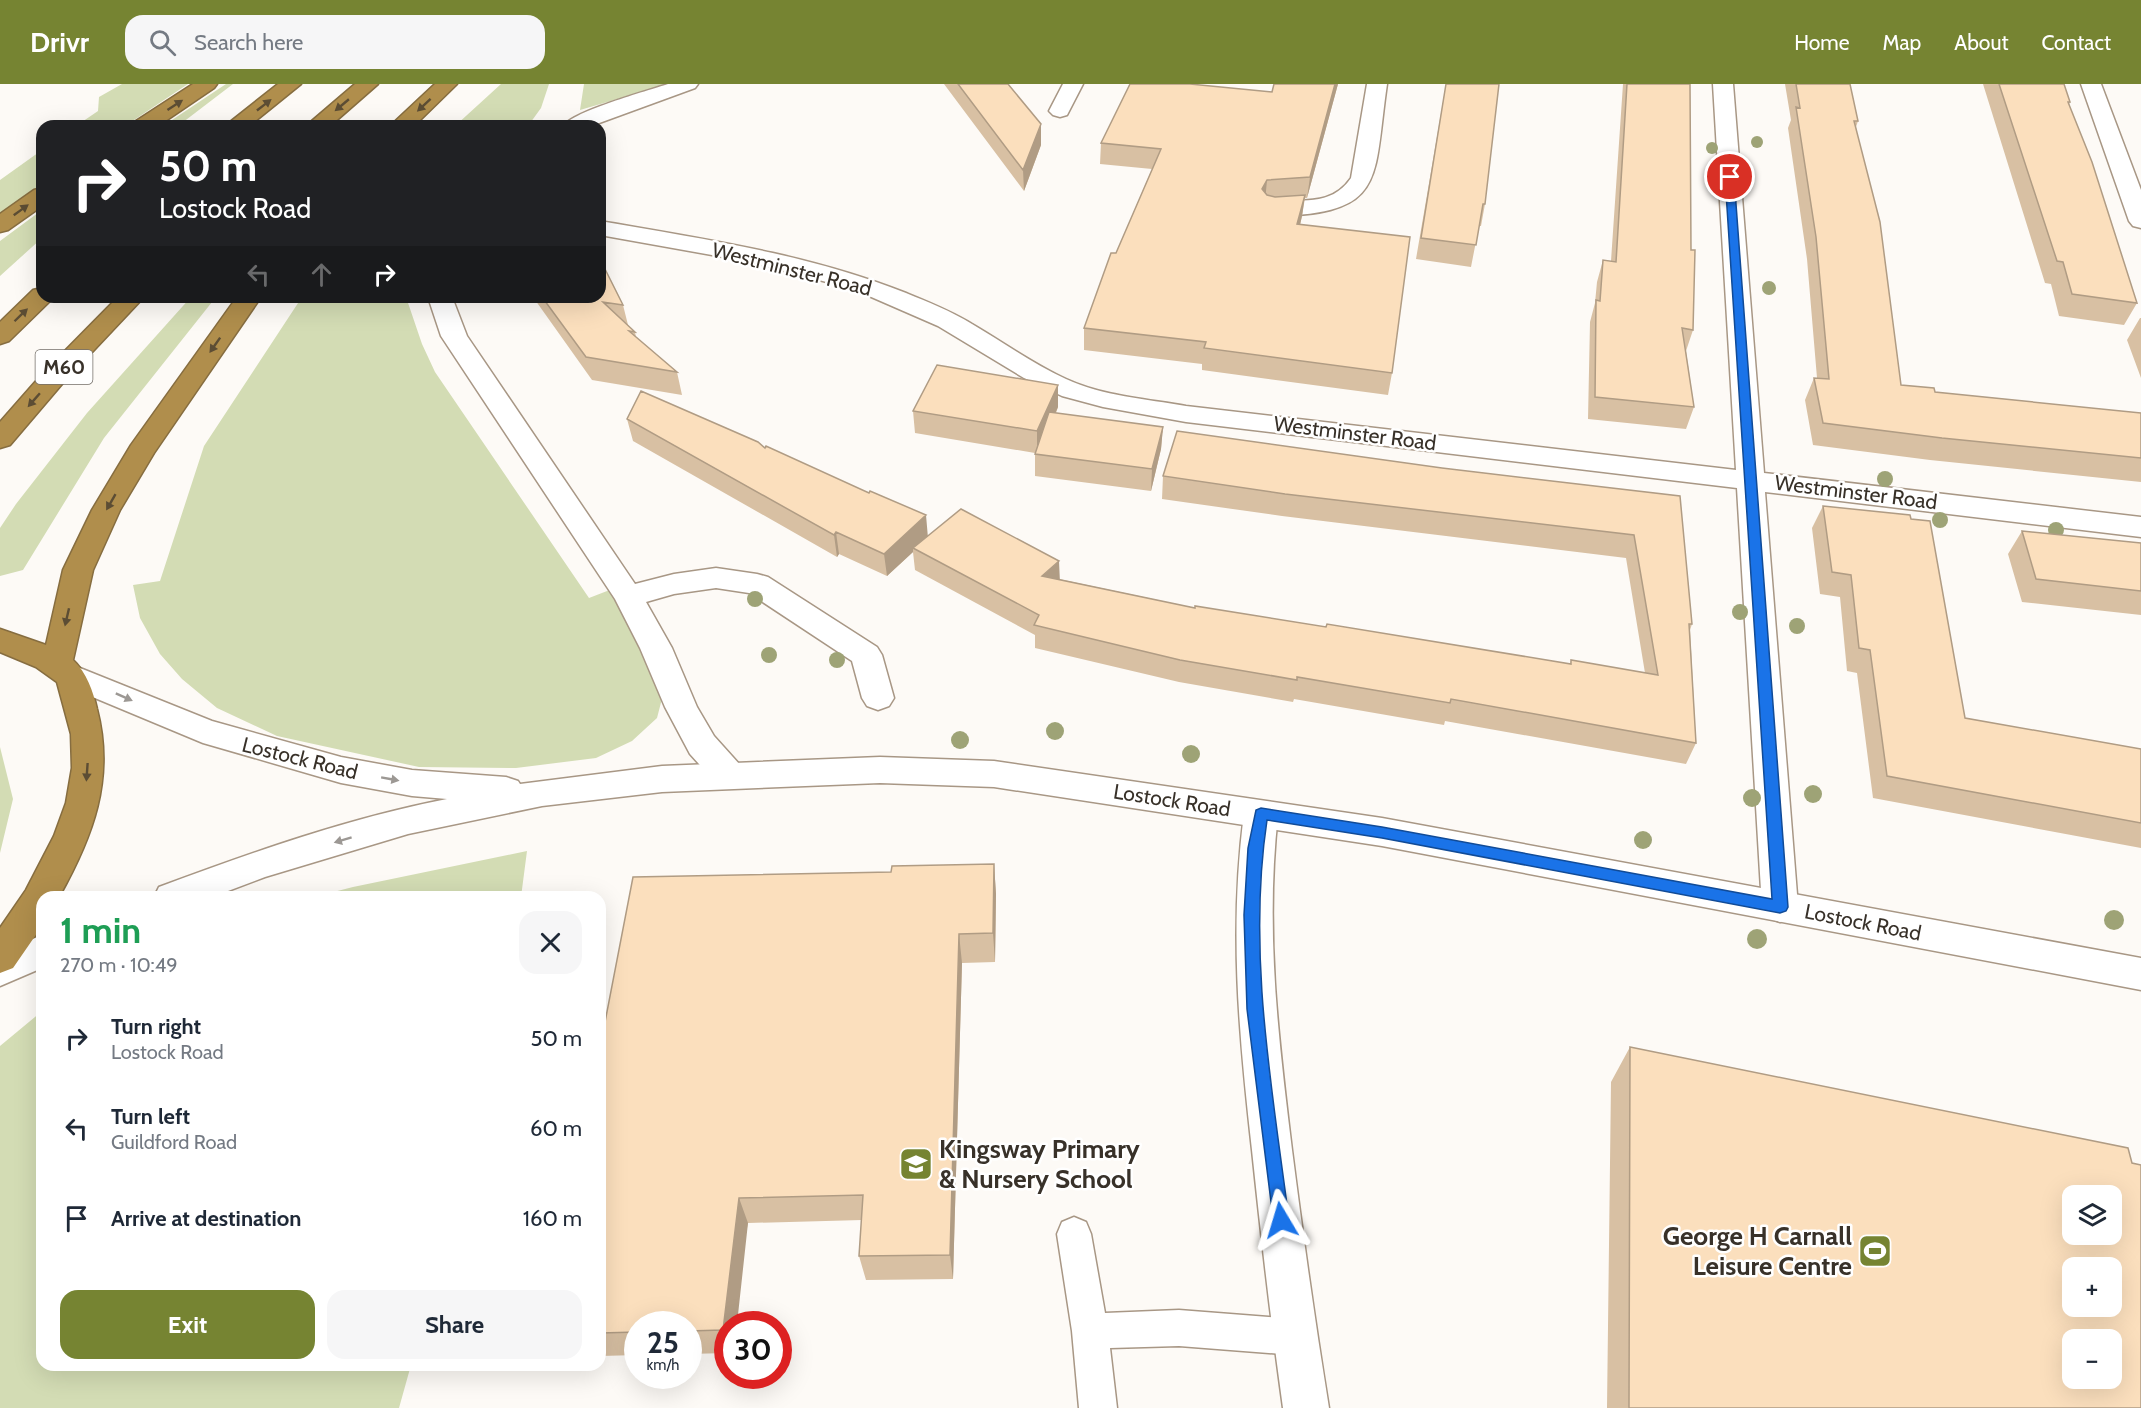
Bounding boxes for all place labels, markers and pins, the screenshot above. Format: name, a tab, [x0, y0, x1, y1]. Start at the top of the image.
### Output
pin	[1704, 151, 1755, 202]
place label: Kingsway Primary & Nursery School	[939, 1133, 1140, 1195]
school or university icon: Kingsway Primary & Nursery School	[898, 1146, 934, 1182]
place label: George H Carnall Leisure Centre	[1663, 1220, 1852, 1282]
sports icon: George H Carnall Leisure Centre	[1857, 1233, 1893, 1269]

